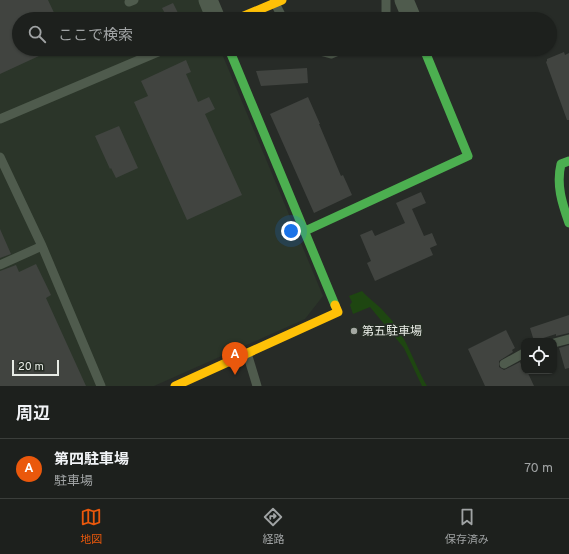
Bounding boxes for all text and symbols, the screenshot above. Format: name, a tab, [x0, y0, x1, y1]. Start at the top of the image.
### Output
search box	[12, 12, 557, 56]
icon: search	[26, 23, 48, 45]
text: ここで検索	[58, 27, 133, 46]
your location	[281, 221, 301, 241]
place label: 第五駐車場	[362, 324, 422, 340]
marker: 第五駐車場	[349, 326, 359, 336]
map controls	[521, 338, 557, 374]
button: locate	[521, 338, 557, 374]
pin: A	[222, 342, 248, 375]
scale bar	[12, 358, 59, 377]
text: 20 m	[18, 360, 44, 374]
text: 周辺	[16, 404, 50, 426]
text: 第四駐車場	[54, 451, 129, 470]
text: A	[24, 461, 34, 477]
text: 70 m	[524, 461, 553, 477]
text: 駐車場	[54, 474, 93, 490]
tab: 地図	[80, 506, 102, 547]
tab: 経路	[262, 506, 284, 547]
tab: 保存済み	[445, 506, 489, 547]

